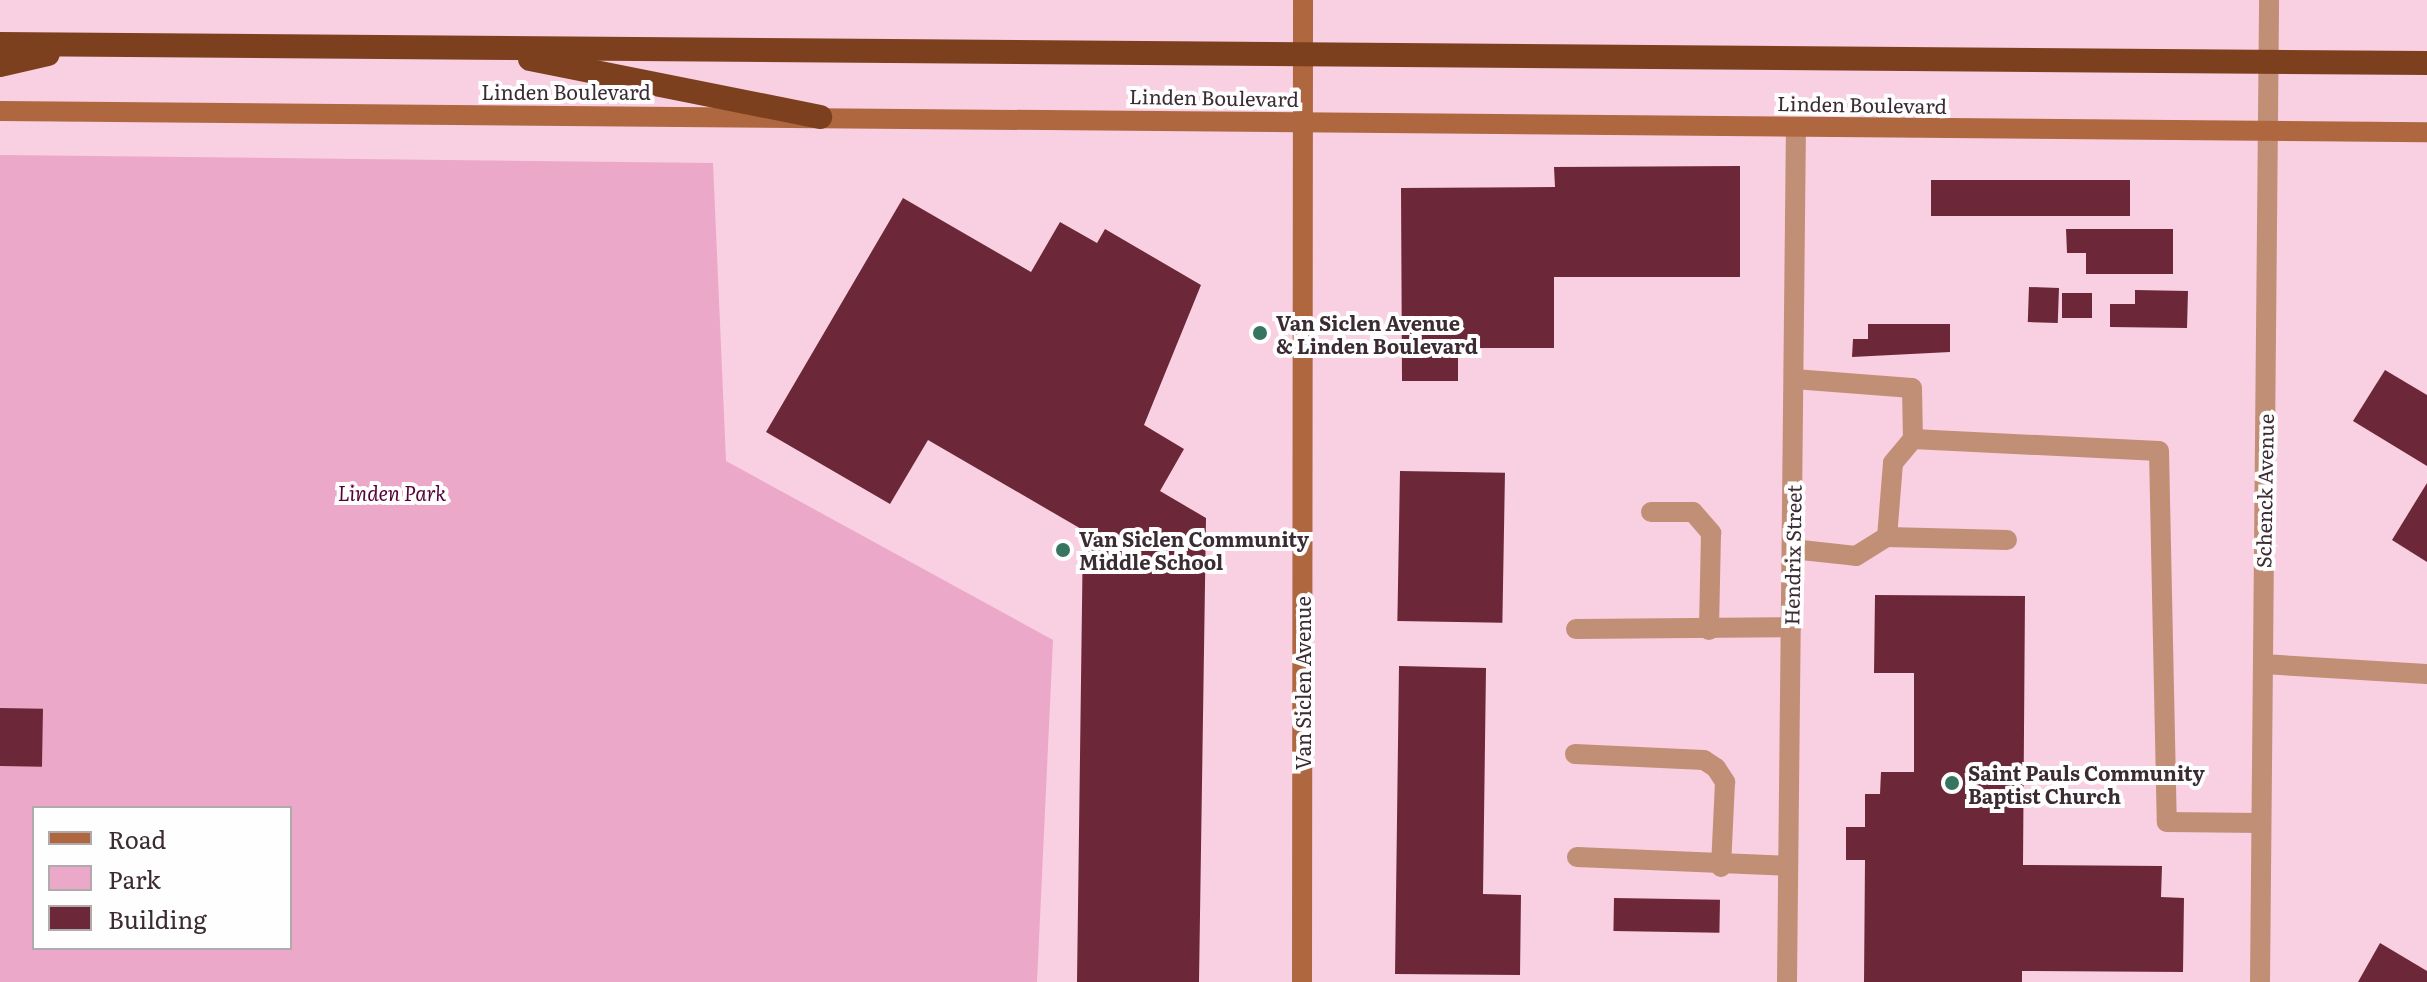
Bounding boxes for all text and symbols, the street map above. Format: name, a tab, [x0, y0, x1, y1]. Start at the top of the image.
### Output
street label: Linden Boulevard	[481, 79, 651, 103]
street label: Linden Boulevard	[1129, 84, 1299, 110]
street label: Linden Boulevard	[1777, 91, 1947, 117]
place label: Van Siclen Avenue & Linden Boulevard	[1276, 310, 1478, 357]
marker: Van Siclen Avenue & Linden Boulevard	[1251, 324, 1269, 342]
street label: Schenck Avenue	[2251, 414, 2277, 568]
park label: Linden Park	[338, 480, 446, 504]
street label: Hendrix Street	[1779, 484, 1805, 626]
place label: Van Siclen Community Middle School	[1079, 526, 1309, 573]
marker: Van Siclen Community Middle School	[1054, 541, 1072, 559]
street label: Van Siclen Avenue	[1290, 596, 1314, 770]
place label: Saint Pauls Community Baptist Church	[1968, 760, 2205, 807]
marker: Saint Pauls Community Baptist Church	[1943, 774, 1961, 792]
legend	[32, 806, 292, 950]
text: Road	[108, 821, 166, 856]
text: Park	[108, 861, 161, 896]
text: Building	[108, 901, 207, 936]

